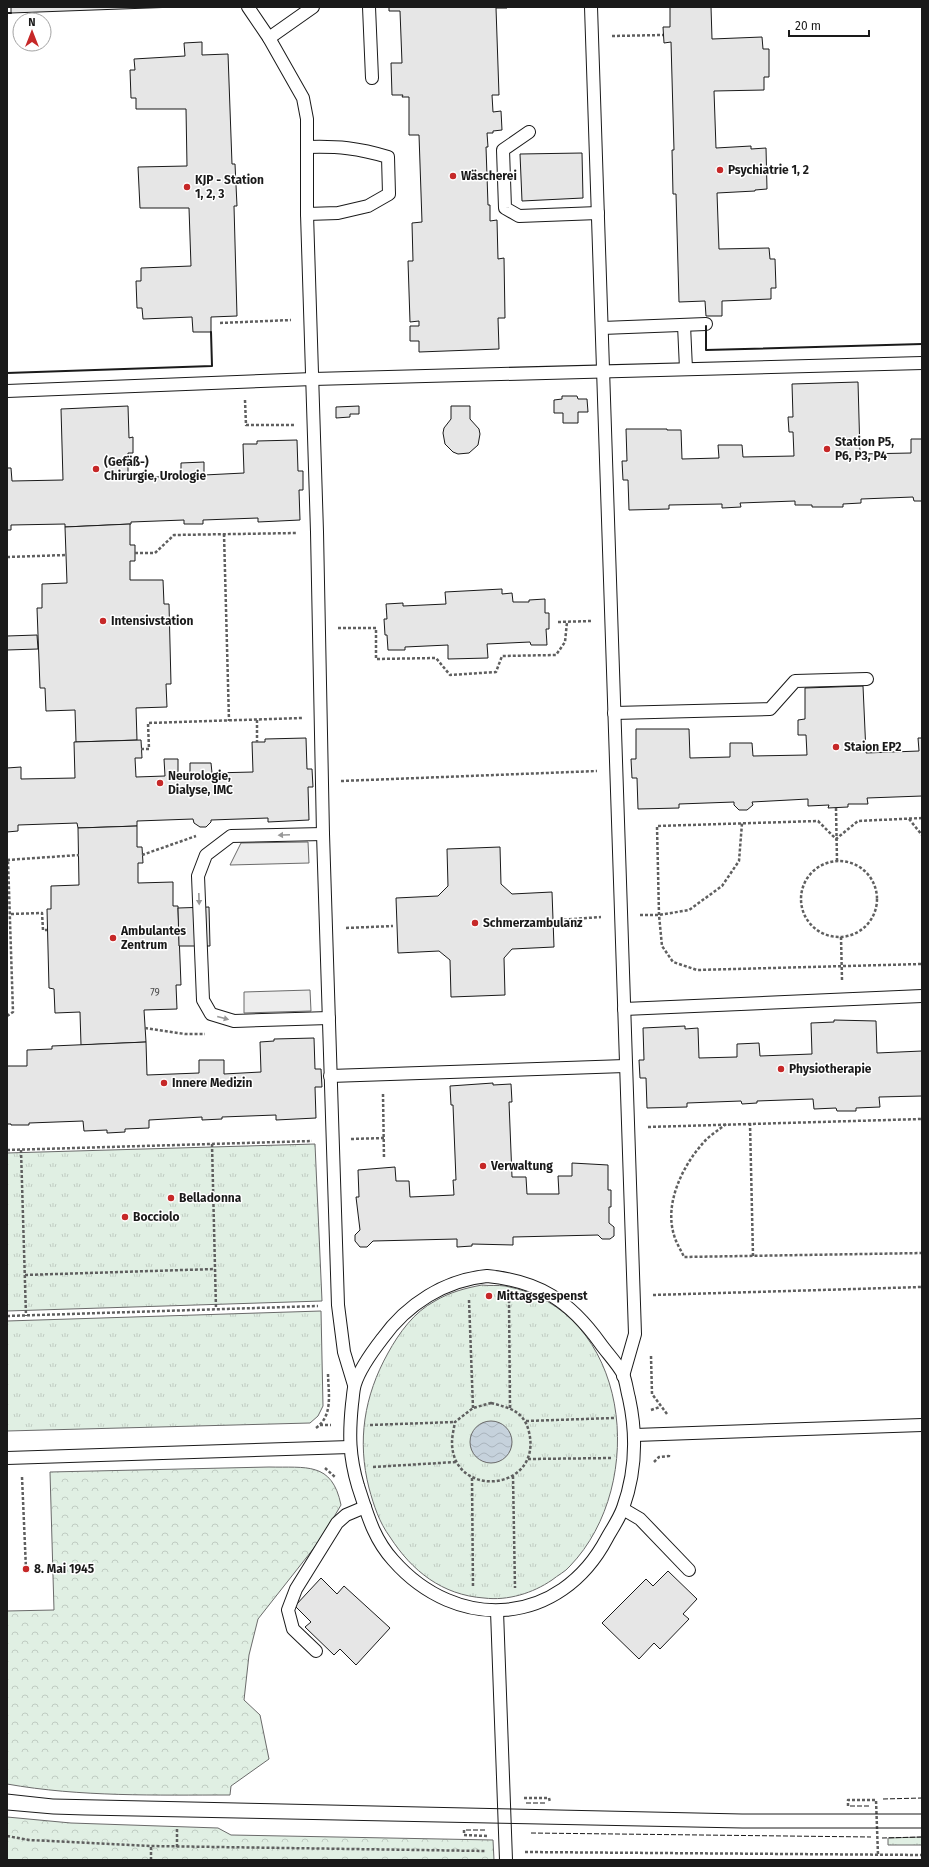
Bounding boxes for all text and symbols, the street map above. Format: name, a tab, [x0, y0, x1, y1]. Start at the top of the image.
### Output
north arrow	[12, 12, 52, 52]
scale bar	[789, 12, 869, 38]
text: N	[28, 16, 36, 29]
text: 20 m	[795, 19, 821, 33]
place label: Psychiatrie 1, 2	[728, 163, 809, 177]
marker: Psychiatrie 1, 2	[715, 165, 725, 175]
place label: Wäscherei	[461, 169, 517, 183]
marker: Wäscherei	[448, 171, 458, 181]
place label: KJP - Station 1, 2, 3	[195, 173, 264, 201]
marker: KJP - Station 1, 2, 3	[182, 182, 192, 192]
place label: Station P5, P6, P3, P4	[835, 435, 894, 463]
marker: Station P5, P6, P3, P4	[822, 444, 832, 454]
place label: (Gefäß-) Chirurgie, Urologie	[104, 455, 206, 483]
marker: (Gefäß-) Chirurgie, Urologie	[91, 464, 101, 474]
place label: Intensivstation	[111, 614, 194, 628]
marker: Intensivstation	[98, 616, 108, 626]
place label: Staion EP2	[844, 740, 902, 754]
marker: Staion EP2	[831, 742, 841, 752]
place label: Neurologie, Dialyse, IMC	[168, 769, 233, 797]
marker: Neurologie, Dialyse, IMC	[155, 778, 165, 788]
one-way arrow	[277, 832, 290, 838]
one-way arrow	[196, 893, 202, 906]
place label: Schmerzambulanz	[483, 916, 583, 930]
marker: Schmerzambulanz	[470, 918, 480, 928]
place label: Ambulantes Zentrum	[120, 924, 186, 952]
marker: Ambulantes Zentrum	[108, 933, 118, 943]
house number: 79	[150, 987, 160, 999]
one-way arrow	[217, 1015, 229, 1021]
place label: Physiotherapie	[789, 1062, 872, 1076]
marker: Physiotherapie	[776, 1064, 786, 1074]
place label: Innere Medizin	[172, 1076, 252, 1090]
marker: Innere Medizin	[159, 1078, 169, 1088]
place label: Verwaltung	[490, 1159, 553, 1173]
marker: Verwaltung	[478, 1161, 488, 1171]
place label: Belladonna	[179, 1191, 242, 1205]
marker: Belladonna	[166, 1193, 176, 1203]
place label: Bocciolo	[133, 1210, 180, 1224]
marker: Bocciolo	[120, 1212, 130, 1222]
place label: Mittagsgespenst	[497, 1289, 588, 1303]
marker: Mittagsgespenst	[484, 1291, 494, 1301]
place label: 8. Mai 1945	[34, 1562, 95, 1576]
marker: 8. Mai 1945	[21, 1564, 31, 1574]

